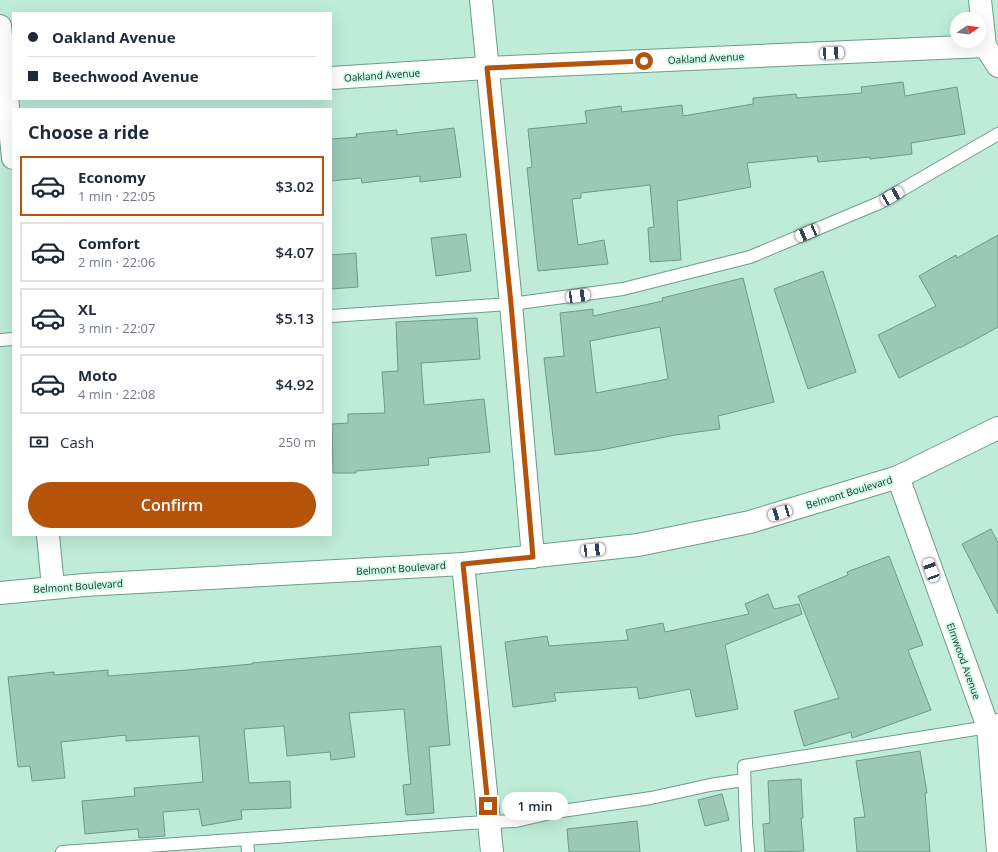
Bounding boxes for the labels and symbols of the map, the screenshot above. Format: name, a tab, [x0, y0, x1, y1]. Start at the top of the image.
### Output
north arrow	[950, 12, 986, 48]
car	[820, 46, 844, 60]
street label: Oakland Avenue	[668, 49, 745, 67]
route start	[635, 52, 653, 70]
street label: Oakland Avenue	[343, 65, 421, 85]
car	[879, 185, 905, 207]
car	[794, 223, 820, 243]
car	[565, 288, 591, 304]
street label: Belmont Boulevard	[804, 472, 894, 512]
car	[767, 504, 793, 522]
car	[580, 543, 606, 557]
car	[921, 557, 941, 583]
street label: Belmont Boulevard	[356, 558, 446, 578]
street label: Belmont Boulevard	[33, 576, 123, 596]
street label: Elmwood Avenue	[944, 621, 985, 702]
callout: 1 min	[502, 792, 568, 820]
route end	[479, 797, 497, 815]

